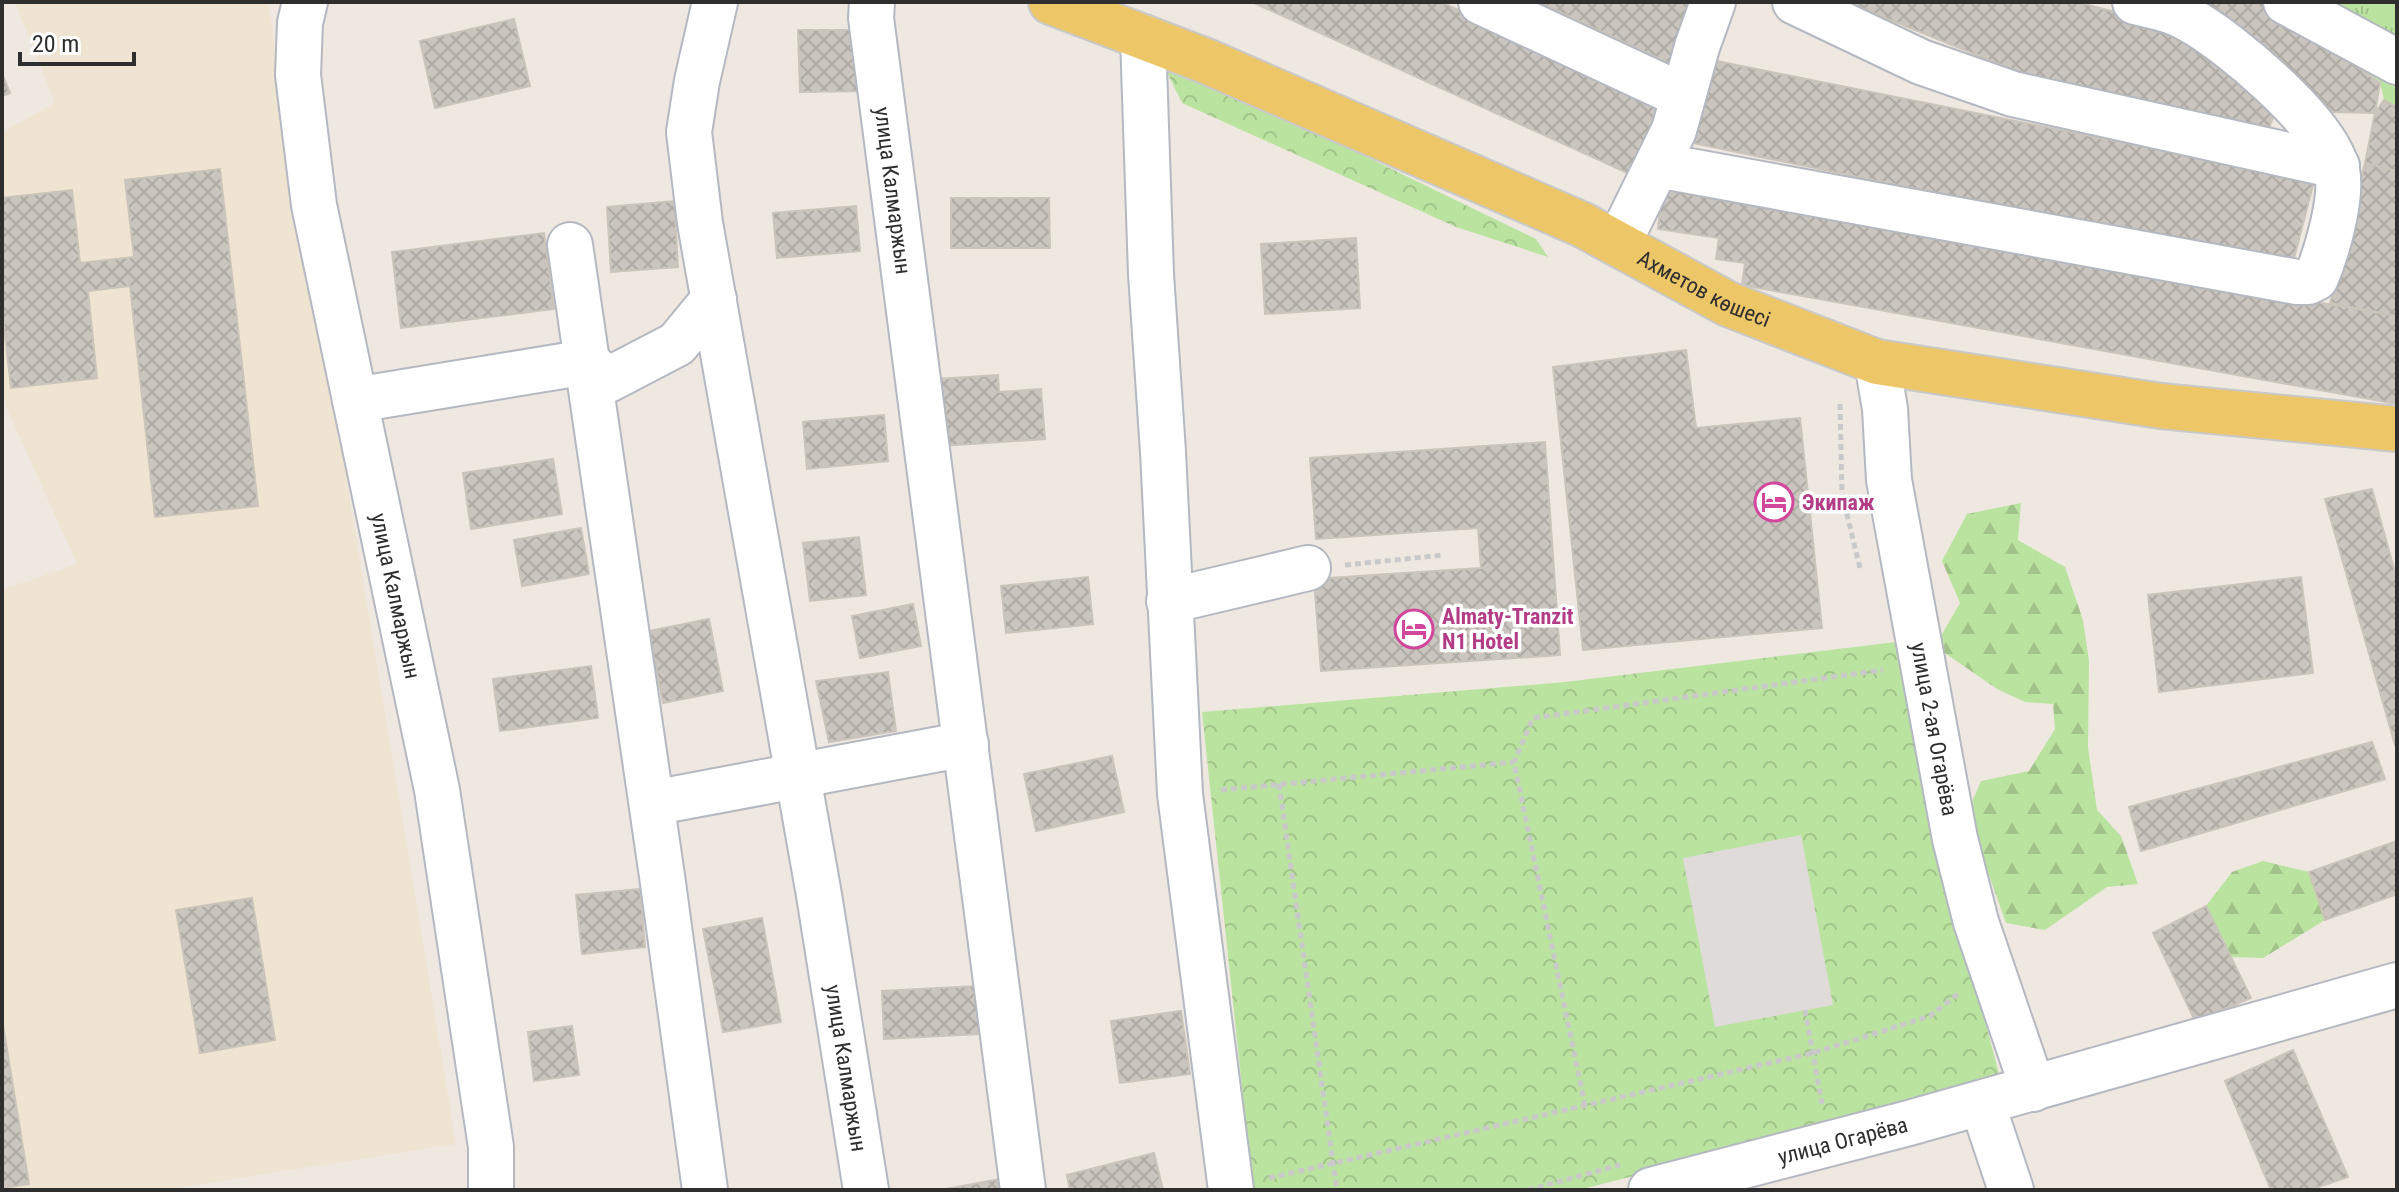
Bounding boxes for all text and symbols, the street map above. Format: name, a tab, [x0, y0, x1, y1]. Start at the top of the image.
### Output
scale bar	[20, 16, 134, 66]
text: 20 m	[32, 30, 79, 58]
street label: улица Калмаржын	[870, 105, 917, 276]
street label: Ахметов көшесі	[1634, 245, 1774, 332]
hotel icon: Экипаж	[1753, 481, 1795, 523]
place label: Экипаж	[1802, 490, 1875, 515]
street label: улица Калмаржын	[367, 511, 426, 681]
place label: Almaty-Tranzit N1 Hotel	[1442, 604, 1574, 654]
hotel icon: Almaty-Tranzit N1 Hotel	[1393, 608, 1435, 650]
street label: улица 2-ая Огарёва	[1907, 640, 1963, 818]
street label: улица Калмаржын	[821, 983, 872, 1153]
street label: улица Огарёва	[1775, 1111, 1910, 1169]

